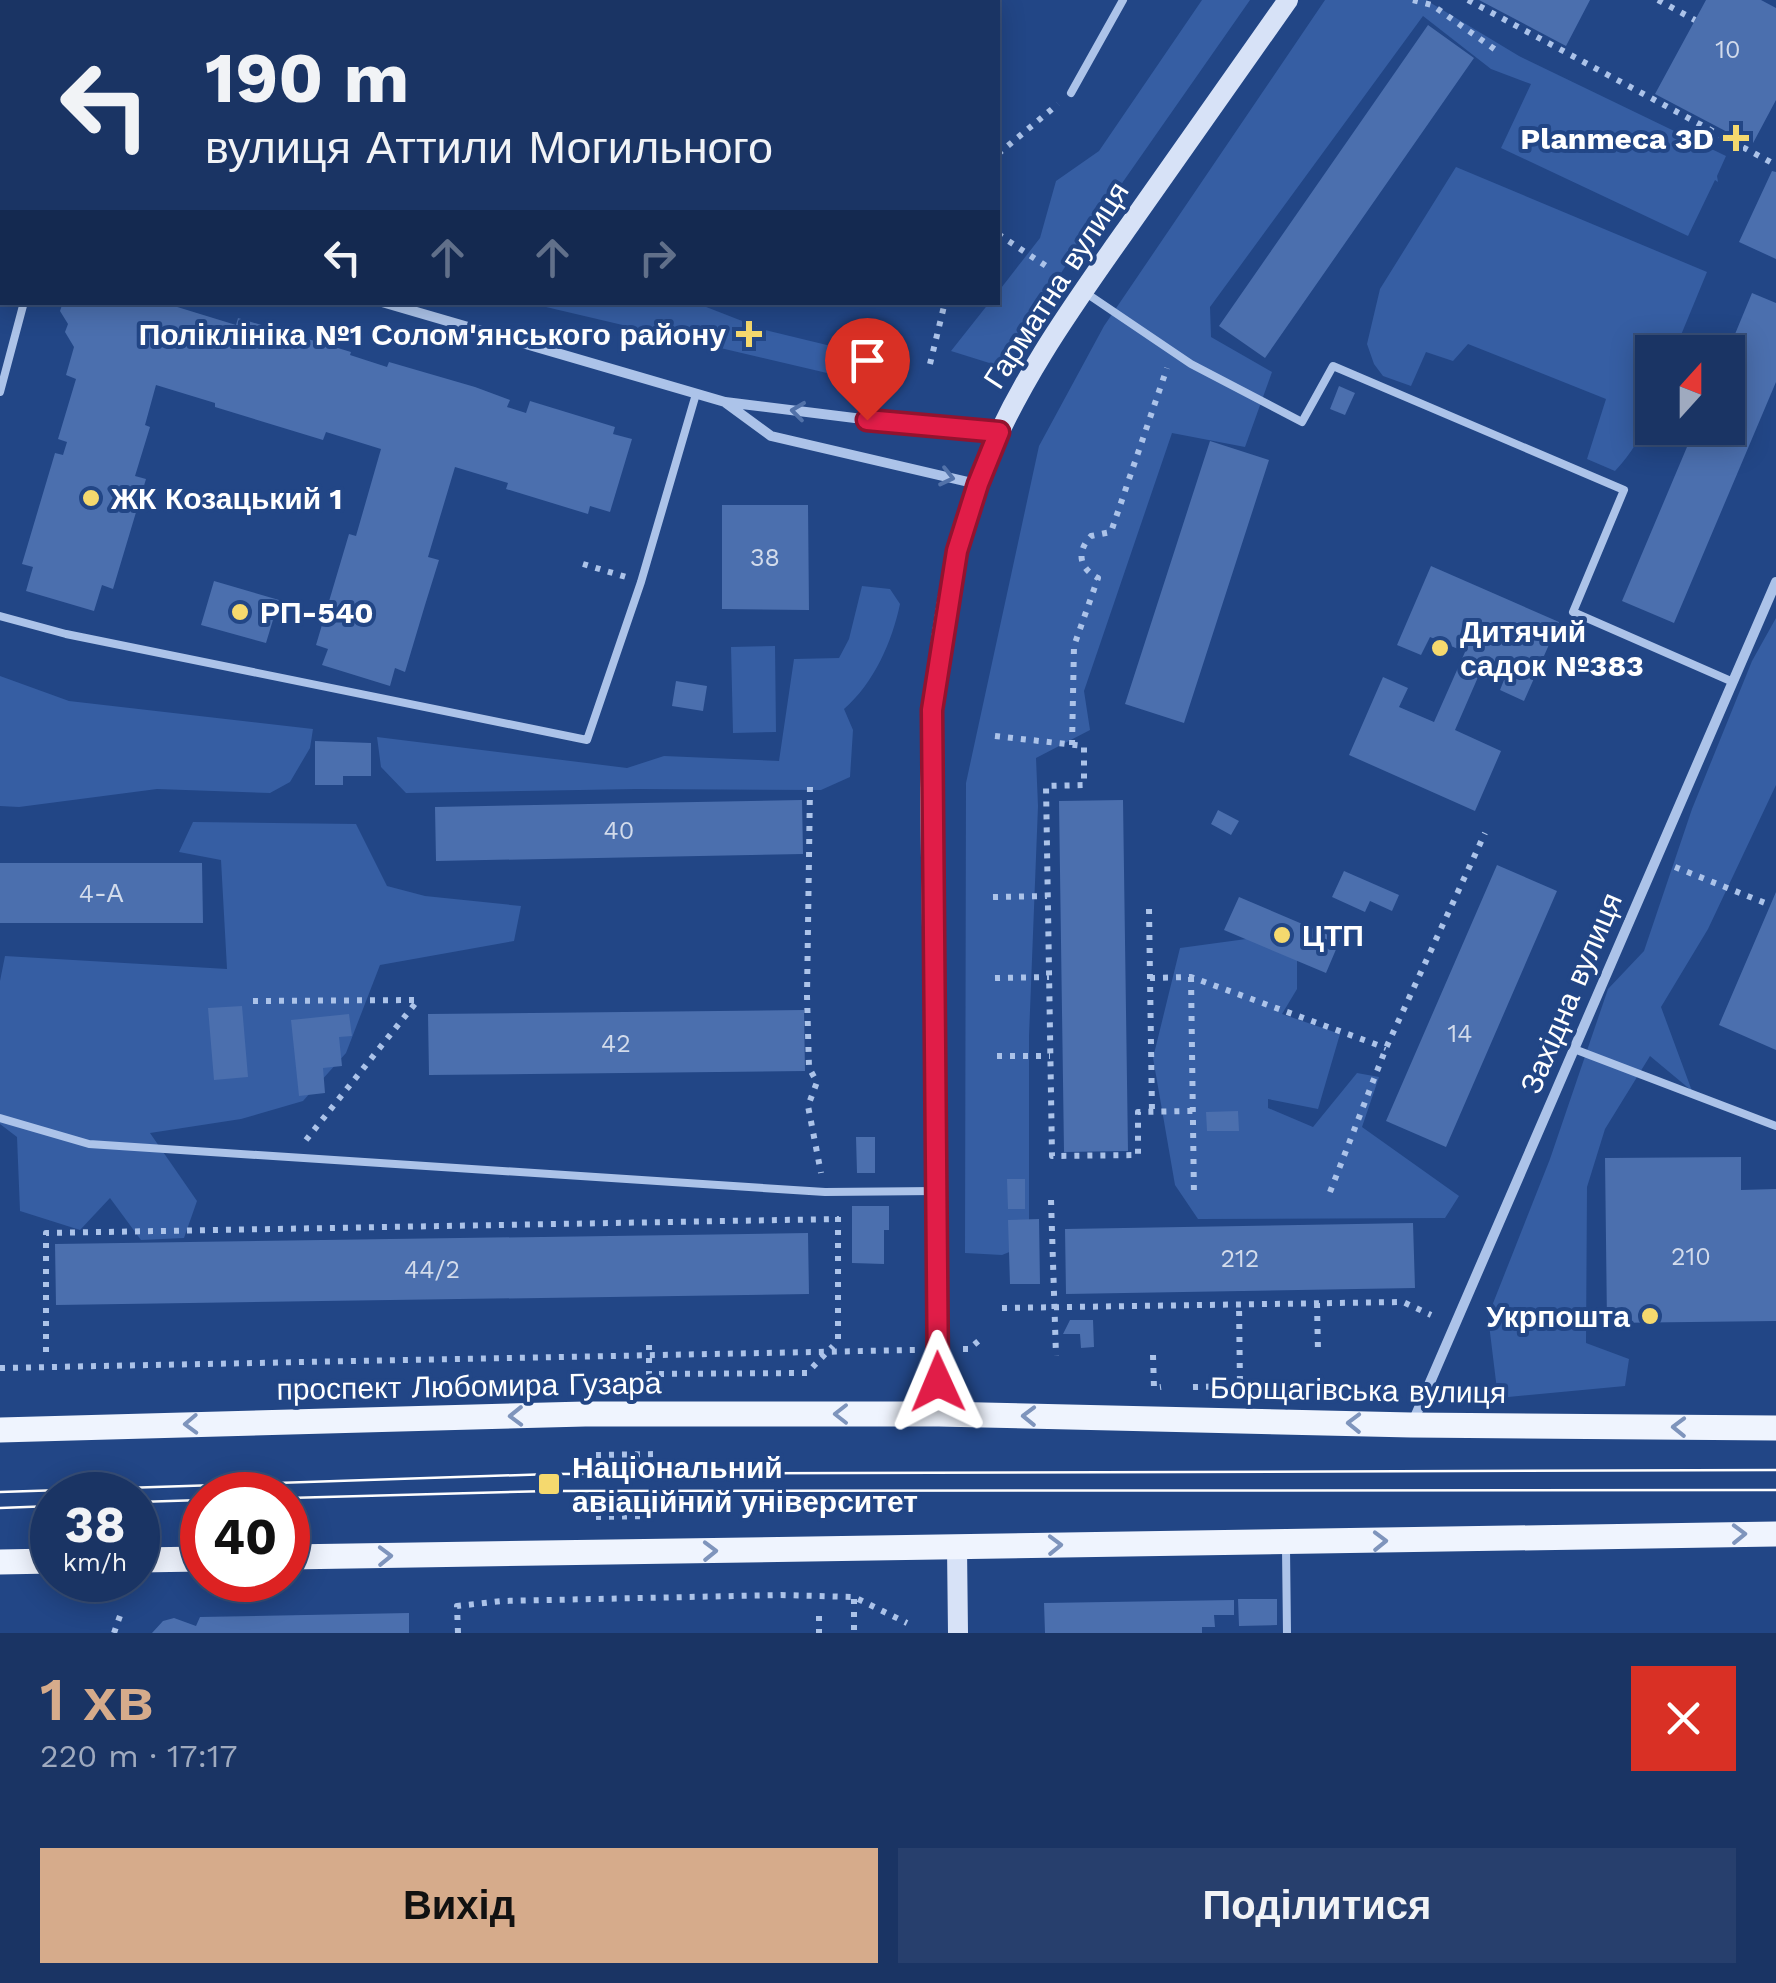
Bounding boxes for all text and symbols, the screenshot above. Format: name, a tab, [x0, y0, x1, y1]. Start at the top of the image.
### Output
house number: 10	[1715, 35, 1741, 64]
text: 190 m	[205, 37, 409, 119]
icon: left	[40, 40, 170, 170]
text: вулиця Аттили Могильного	[205, 121, 773, 174]
place label: Planmeca 3D	[1520, 121, 1714, 156]
marker: Planmeca 3D	[1723, 125, 1749, 151]
street label: Гарматна вулиця	[976, 175, 1136, 395]
icon: left	[315, 230, 370, 285]
icon: ahead	[420, 230, 475, 285]
icon: ahead	[525, 230, 580, 285]
icon: right	[630, 230, 685, 285]
place label: Поліклініка №1 Солом'янського району	[139, 317, 726, 352]
pin	[825, 318, 910, 421]
marker: Поліклініка №1 Солом'янського району	[736, 321, 762, 347]
icon: arrive	[840, 333, 895, 388]
north arrow	[1635, 335, 1745, 445]
map controls	[1635, 335, 1745, 445]
one-way arrow	[789, 402, 806, 423]
one-way arrow	[938, 465, 955, 486]
place label: ЖК Козацький 1	[110, 481, 343, 516]
marker: ЖК Козацький 1	[80, 487, 102, 509]
house number: 38	[750, 543, 780, 572]
place label: РП-540	[260, 595, 374, 630]
marker: РП-540	[229, 601, 251, 623]
place label: Дитячий садок №383	[1460, 614, 1644, 683]
marker: Дитячий садок №383	[1429, 637, 1451, 659]
house number: 40	[604, 816, 634, 845]
house number: 4-А	[79, 879, 124, 908]
street label: Західна вулиця	[1513, 887, 1629, 1099]
place label: ЦТП	[1302, 918, 1364, 953]
marker: ЦТП	[1271, 924, 1293, 946]
house number: 14	[1447, 1019, 1473, 1048]
house number: 42	[601, 1029, 631, 1058]
house number: 210	[1671, 1242, 1711, 1271]
house number: 212	[1221, 1244, 1259, 1273]
house number: 44/2	[404, 1255, 460, 1284]
place label: Укрпошта	[1486, 1299, 1630, 1334]
marker: Укрпошта	[1639, 1305, 1661, 1327]
position arrow	[886, 1330, 990, 1434]
street label: проспект Любомира Гузара	[276, 1365, 662, 1407]
street label: Борщагівська вулиця	[1210, 1370, 1506, 1410]
one-way arrow	[833, 1403, 848, 1425]
one-way arrow	[508, 1405, 524, 1426]
one-way arrow	[1020, 1406, 1036, 1427]
one-way arrow	[183, 1413, 199, 1434]
one-way arrow	[1345, 1413, 1361, 1434]
one-way arrow	[1670, 1416, 1686, 1438]
place label: Національний авіаційний університет	[572, 1450, 918, 1519]
marker: Національний авіаційний університет	[536, 1471, 562, 1497]
speed limit sign: 40	[180, 1472, 310, 1602]
text: 38	[65, 1495, 126, 1554]
one-way arrow	[1732, 1524, 1748, 1545]
one-way arrow	[1372, 1530, 1388, 1551]
one-way arrow	[1047, 1535, 1063, 1556]
one-way arrow	[702, 1540, 718, 1561]
one-way arrow	[377, 1545, 393, 1566]
text: km/h	[63, 1548, 127, 1577]
text: 1 хв	[40, 1664, 154, 1735]
button: close	[1631, 1666, 1736, 1771]
text: 220 m · 17:17	[40, 1737, 237, 1775]
button: Вихід	[40, 1848, 878, 1963]
button: Поділитися	[898, 1848, 1736, 1963]

